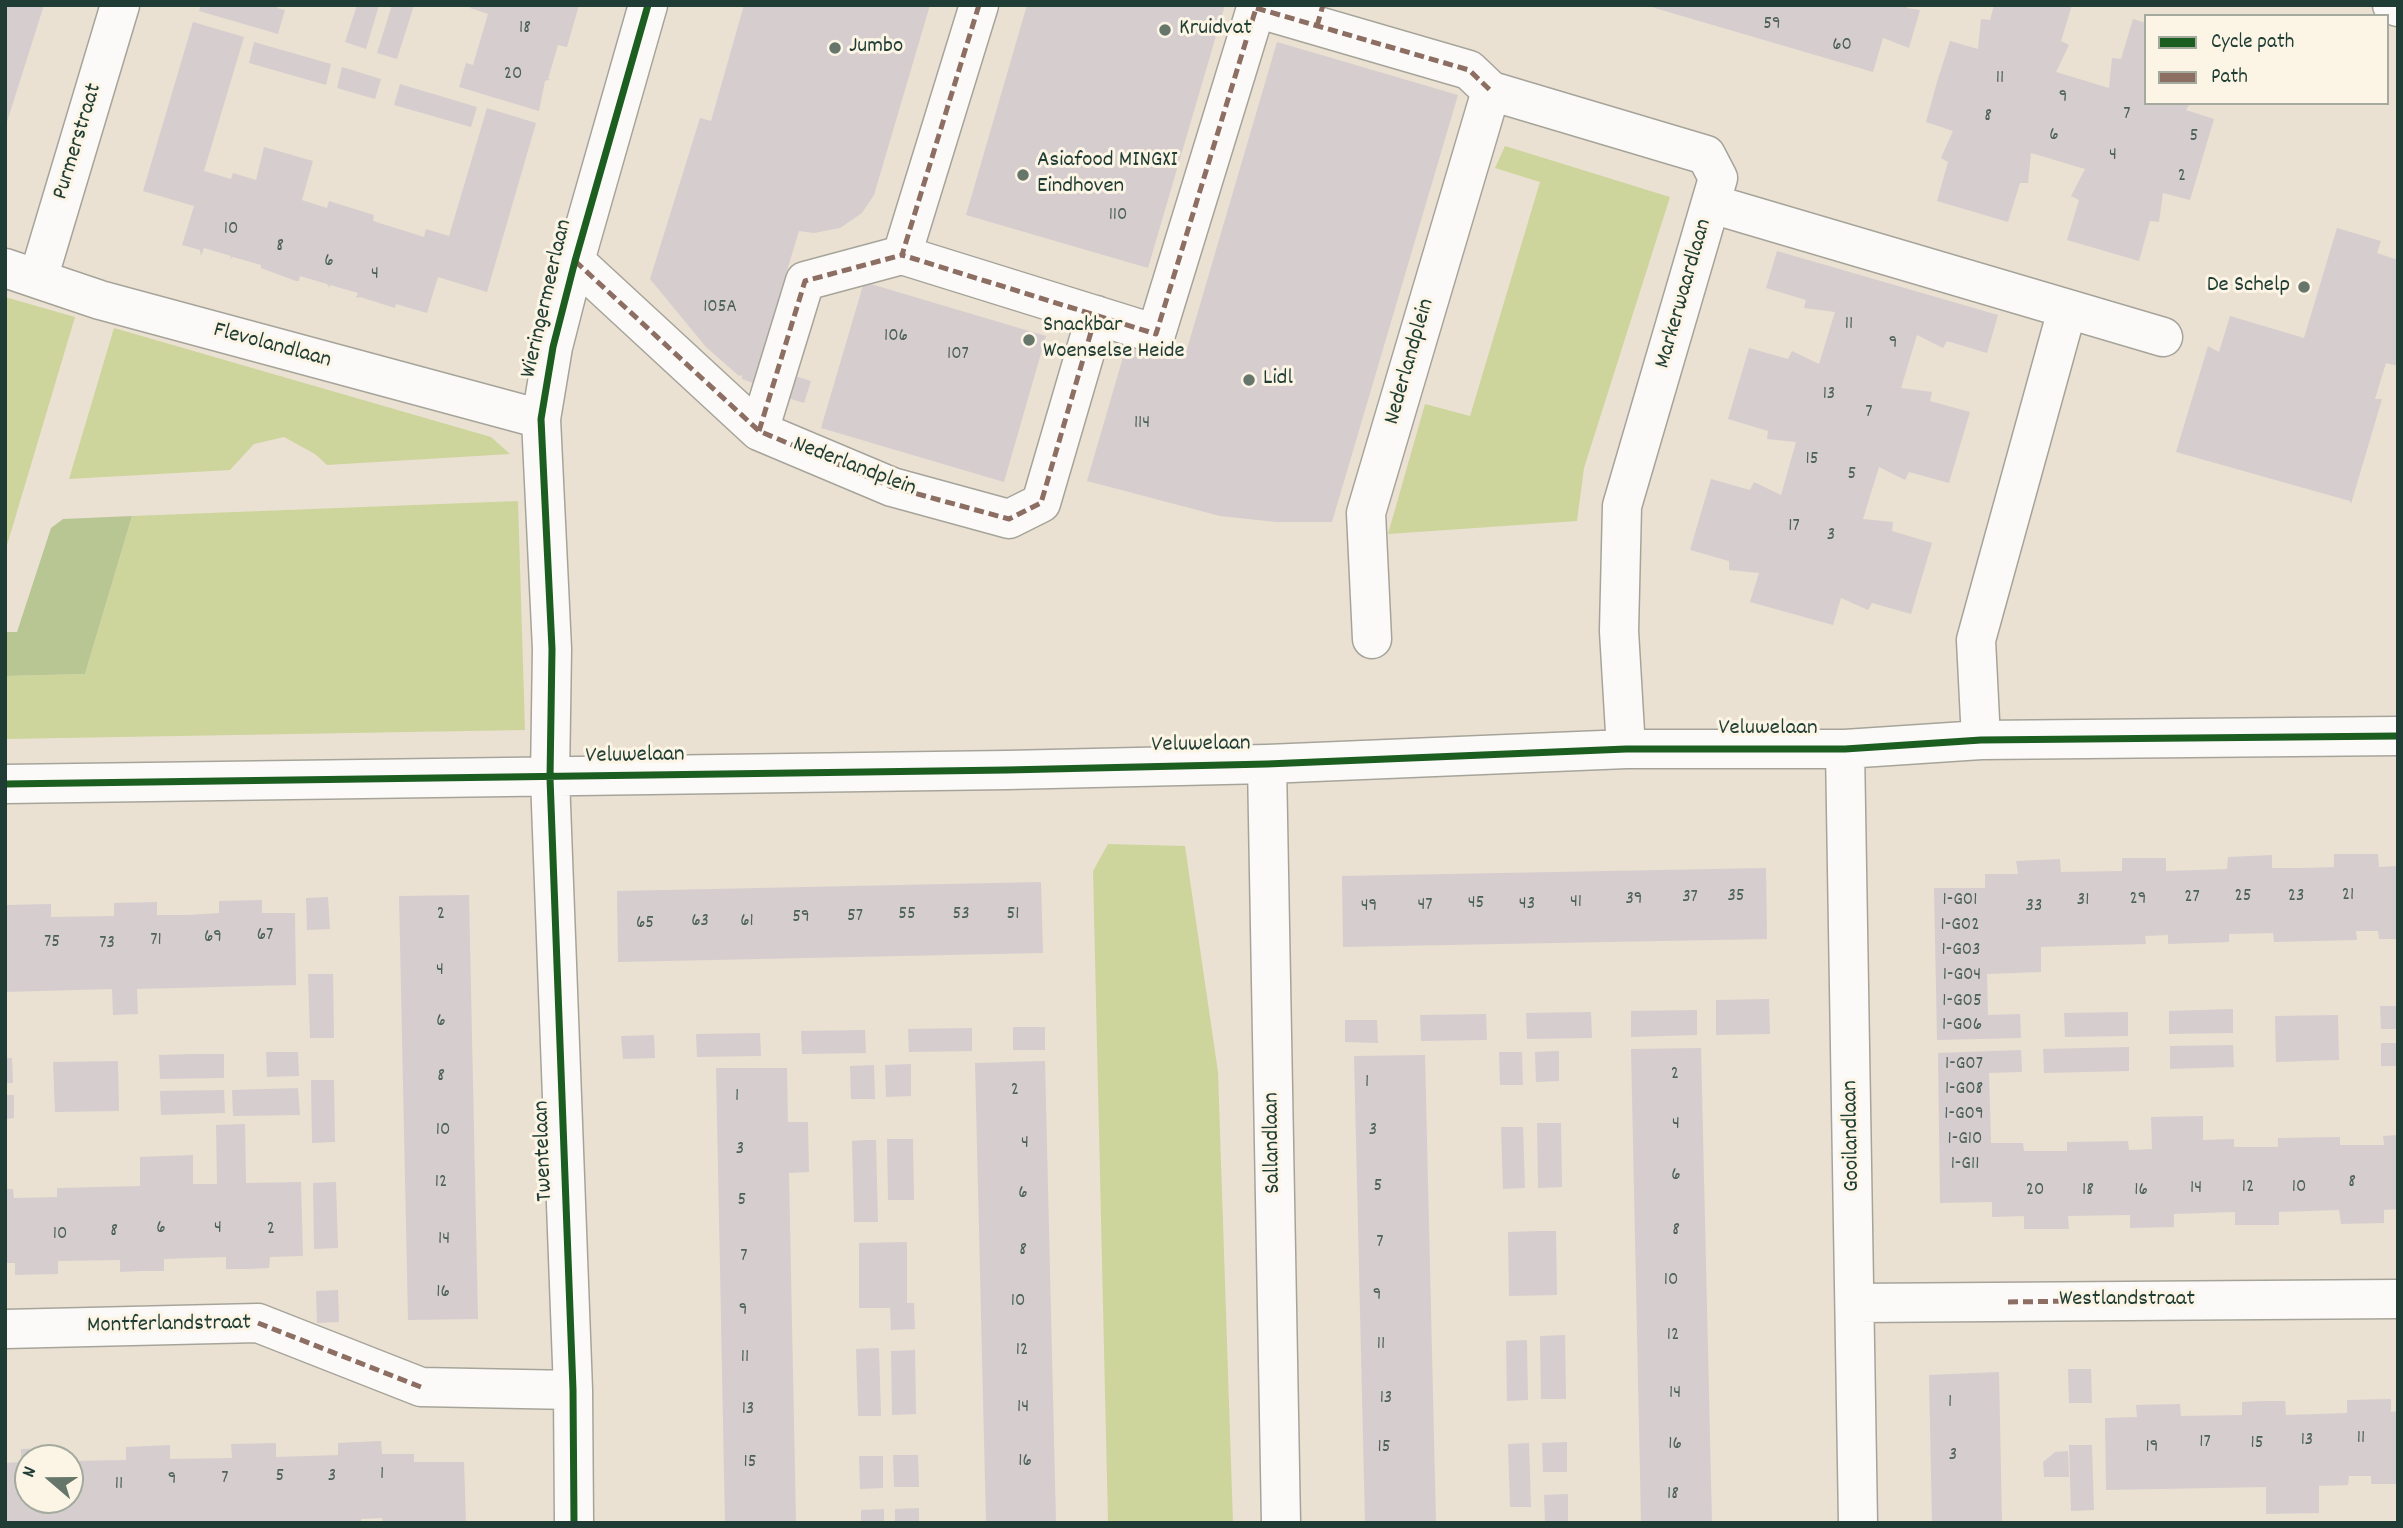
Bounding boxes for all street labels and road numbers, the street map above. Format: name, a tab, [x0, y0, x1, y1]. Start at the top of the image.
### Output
street label: Purmerstraat	[48, 81, 110, 203]
street label: Markerwaardlaan	[1650, 216, 1720, 372]
street label: Wieringermeerlaan	[516, 217, 580, 381]
street label: Nederlandplein	[1380, 296, 1442, 428]
street label: Flevolandlaan	[210, 318, 334, 376]
street label: Nederlandplein	[789, 432, 919, 504]
street label: Veluwelaan	[1718, 716, 1818, 744]
street label: Veluwelaan	[1151, 731, 1251, 761]
street label: Veluwelaan	[585, 742, 685, 772]
street label: Gooilandlaan	[1838, 1080, 1868, 1192]
street label: Sallandlaan	[1259, 1092, 1289, 1194]
street label: Twentelaan	[529, 1100, 561, 1202]
street label: Westlandstraat	[2059, 1287, 2195, 1315]
street label: Montferlandstraat	[87, 1311, 251, 1341]

